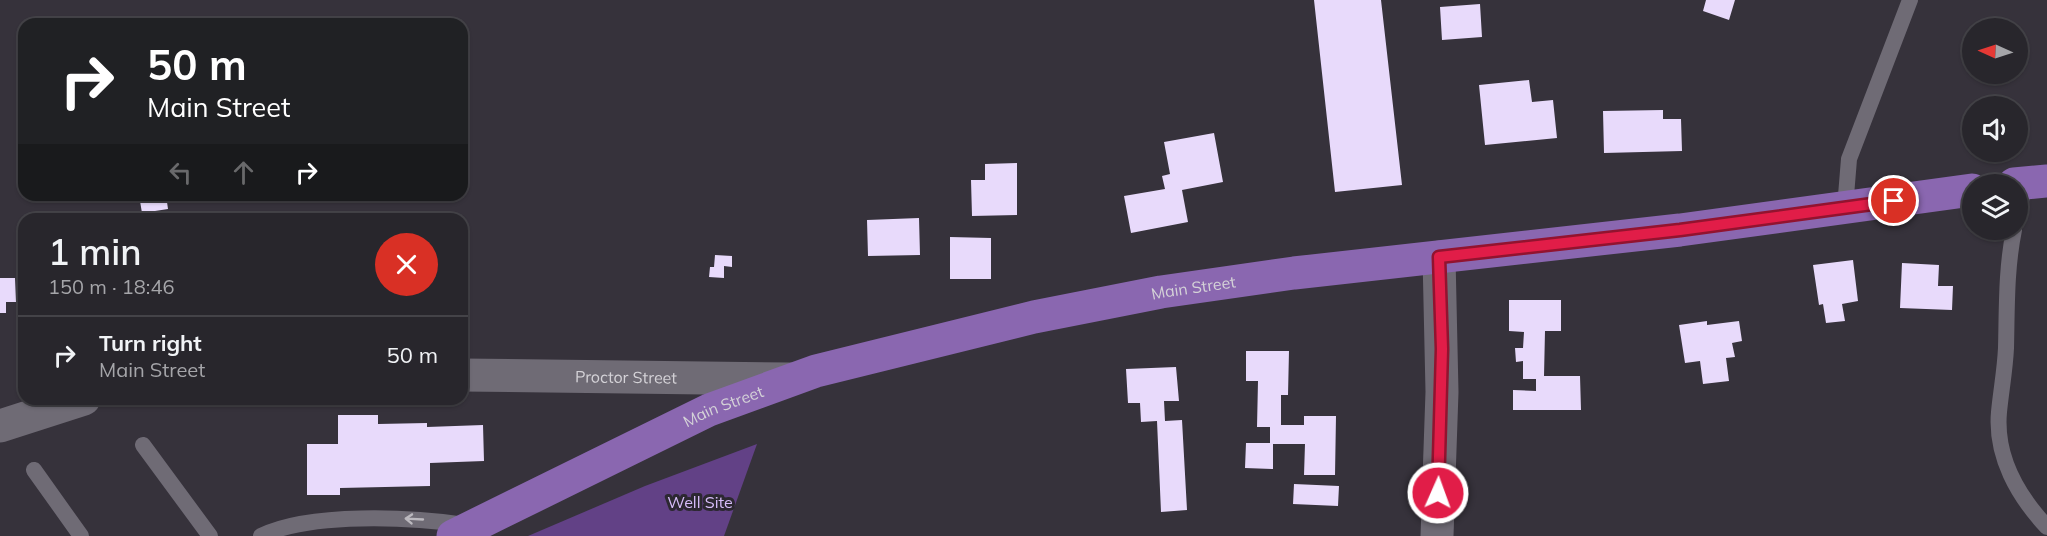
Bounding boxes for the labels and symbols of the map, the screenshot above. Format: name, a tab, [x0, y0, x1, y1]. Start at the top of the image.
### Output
north arrow	[1962, 18, 2028, 84]
pin	[1868, 175, 1919, 226]
street label: Main Street	[1149, 271, 1237, 304]
street label: Proctor Street	[575, 366, 678, 388]
street label: Main Street	[680, 381, 767, 431]
position arrow	[1406, 461, 1470, 525]
park label: Well Site	[667, 492, 733, 512]
one-way arrow	[404, 513, 424, 524]

